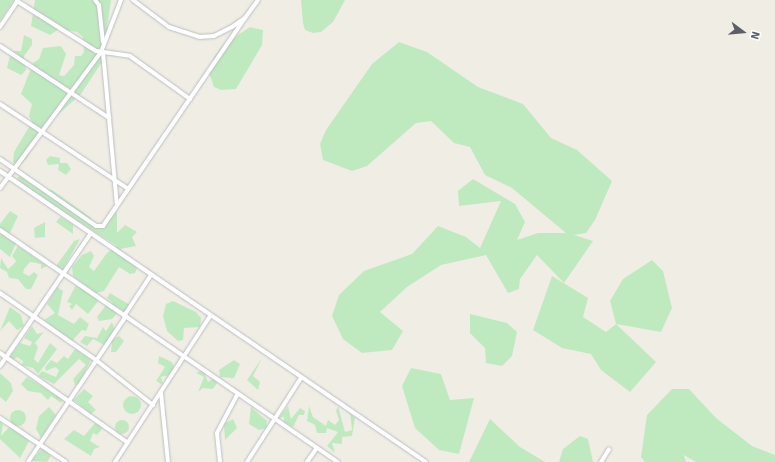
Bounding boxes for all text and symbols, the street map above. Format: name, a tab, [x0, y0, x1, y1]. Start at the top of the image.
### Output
north arrow	[723, 12, 763, 52]
text: N	[748, 30, 762, 41]

